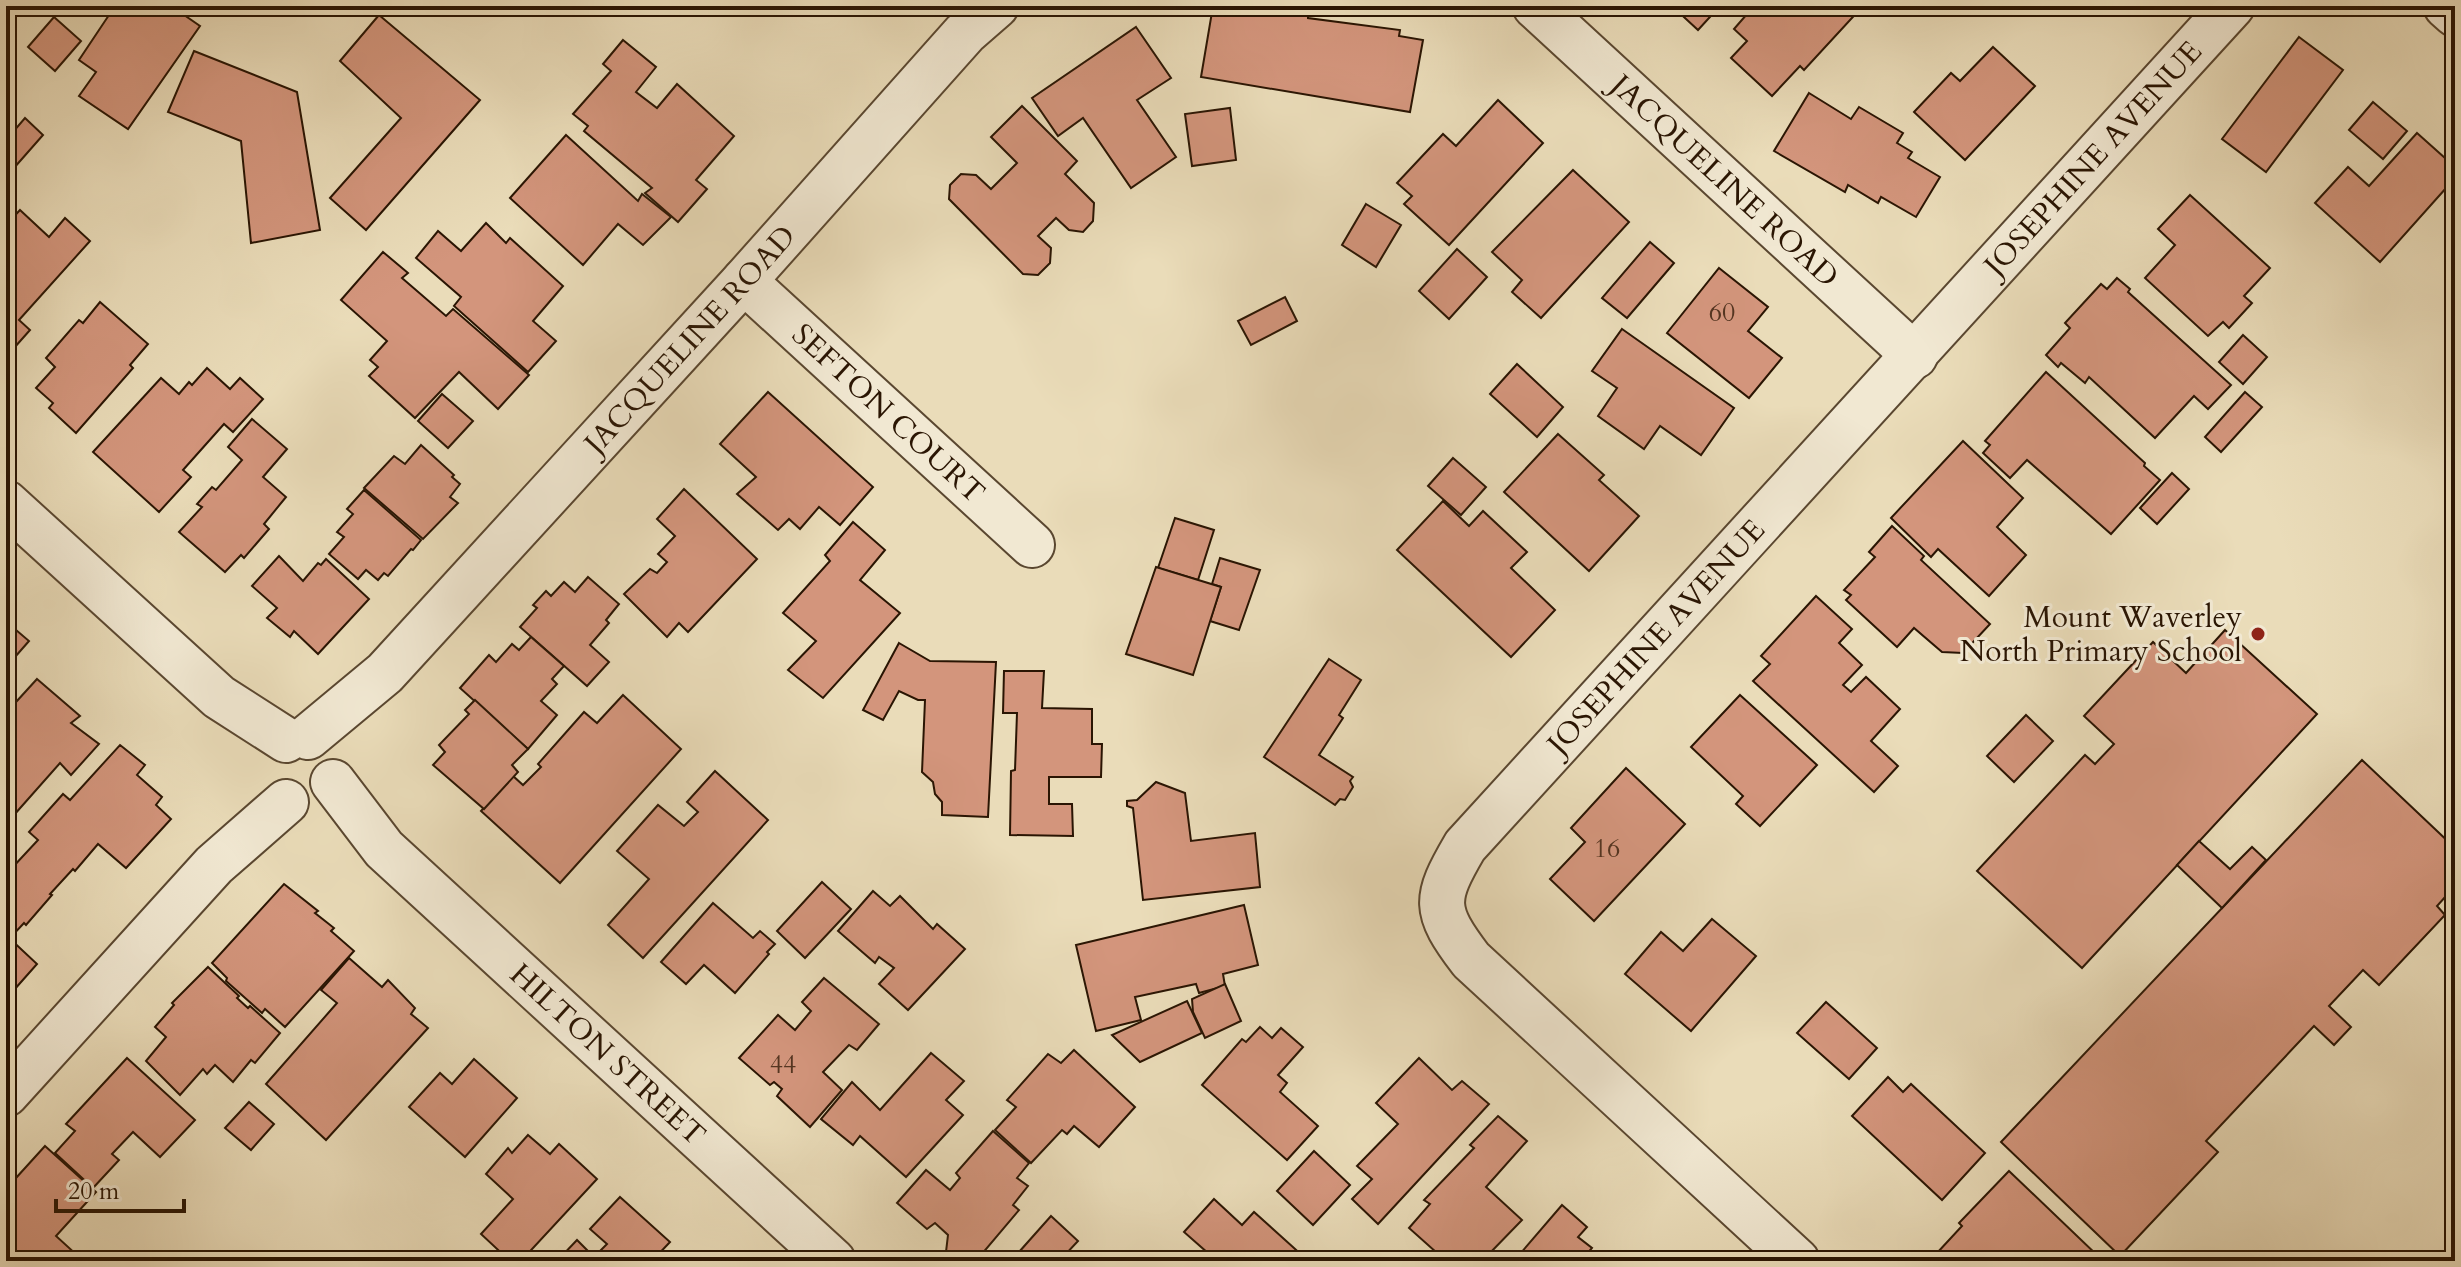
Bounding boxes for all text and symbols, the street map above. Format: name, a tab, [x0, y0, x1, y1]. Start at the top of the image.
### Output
street label: JOSEPHINE AVENUE	[1972, 32, 2211, 288]
street label: JACQUELINE ROAD	[1599, 63, 1847, 297]
street label: JACQUELINE ROAD	[573, 217, 805, 466]
house number: 60	[1709, 295, 1735, 330]
street label: SEFTON COURT	[783, 315, 994, 513]
street label: JOSEPHINE AVENUE	[1536, 511, 1774, 767]
place label: Mount Waverley North Primary School	[1960, 597, 2242, 672]
marker: Mount Waverley North Primary School	[2249, 625, 2267, 643]
house number: 16	[1594, 831, 1620, 866]
street label: HILTON STREET	[501, 954, 714, 1155]
house number: 44	[770, 1047, 796, 1082]
scale bar	[56, 1163, 184, 1213]
text: 20 m	[68, 1175, 120, 1208]

